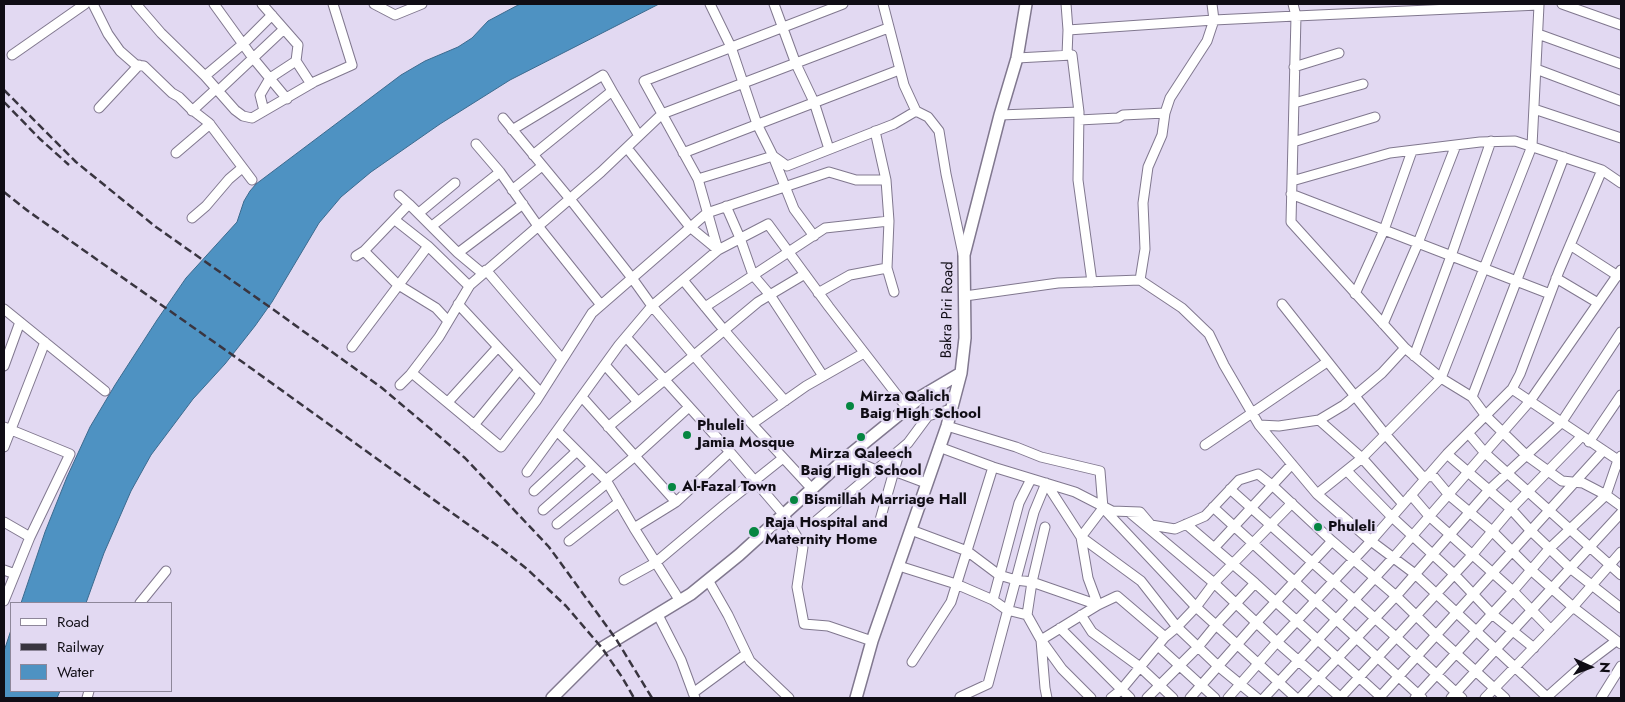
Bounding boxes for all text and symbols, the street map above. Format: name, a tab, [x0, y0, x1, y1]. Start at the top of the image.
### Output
street label: Bakra Piri Road	[938, 261, 958, 359]
place label: Mirza Qalich Baig High School	[860, 388, 981, 423]
marker: Mirza Qalich Baig High School	[844, 400, 856, 412]
place label: Phuleli Jamia Mosque	[697, 417, 795, 452]
marker: Phuleli Jamia Mosque	[681, 429, 693, 441]
marker: Mirza Qaleech Baig High School	[855, 431, 867, 443]
place label: Mirza Qaleech Baig High School	[800, 445, 922, 480]
place label: Al-Fazal Town	[682, 478, 776, 496]
marker: Al-Fazal Town	[666, 481, 678, 493]
place label: Bismillah Marriage Hall	[804, 491, 967, 509]
marker: Bismillah Marriage Hall	[788, 494, 800, 506]
place label: Raja Hospital and Maternity Home	[765, 514, 888, 549]
place label: Phuleli	[1328, 518, 1375, 536]
marker: Phuleli	[1312, 521, 1324, 533]
marker: Raja Hospital and Maternity Home	[747, 525, 761, 539]
legend	[10, 602, 172, 692]
text: Road	[57, 611, 89, 633]
text: Railway	[57, 636, 104, 658]
north arrow	[1565, 642, 1615, 692]
text: Water	[57, 661, 94, 683]
text: N	[1595, 662, 1615, 673]

